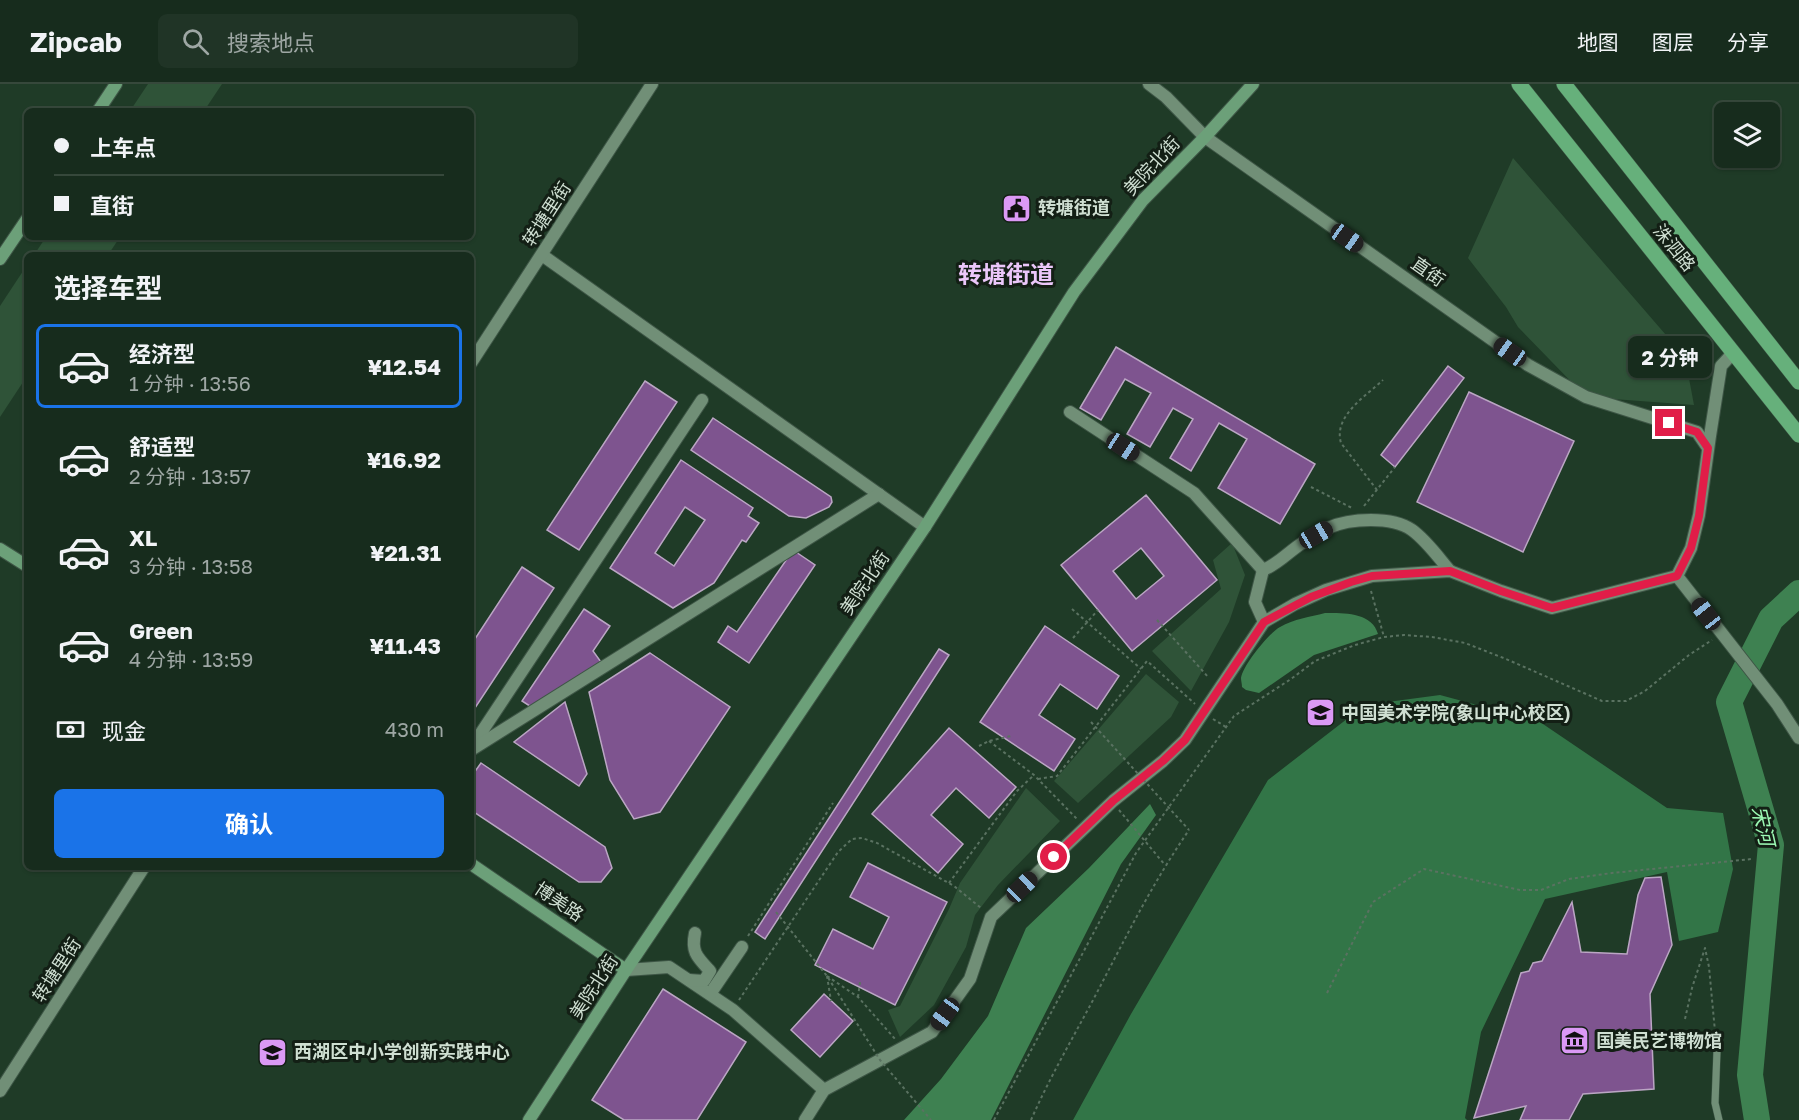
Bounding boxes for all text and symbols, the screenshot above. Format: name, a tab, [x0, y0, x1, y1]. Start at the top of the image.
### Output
search box	[158, 14, 578, 68]
text: Zipcab	[30, 25, 122, 58]
icon: search	[179, 25, 212, 58]
text: 搜索地点	[227, 29, 315, 56]
text: 地图	[1577, 29, 1619, 55]
text: 图层	[1652, 29, 1694, 55]
text: 分享	[1727, 29, 1769, 55]
map controls	[1714, 102, 1780, 168]
button: layers	[1714, 102, 1780, 168]
street label: 美院北街	[1119, 131, 1184, 199]
text: 上车点	[90, 134, 156, 161]
street label: 转塘里街	[517, 177, 575, 250]
text: 直街	[90, 192, 134, 219]
public building icon: 转塘街道	[1001, 192, 1033, 224]
place label: 转塘街道	[1038, 196, 1110, 218]
street label: 洙泗路	[1649, 219, 1700, 275]
car	[1327, 220, 1367, 256]
street label: 直街	[1408, 252, 1450, 291]
district label: 转塘街道	[958, 259, 1054, 288]
text: 选择车型	[54, 272, 162, 304]
car	[1490, 334, 1530, 370]
callout: 2 分钟	[1627, 336, 1711, 378]
icon: car	[57, 339, 111, 393]
text: 经济型	[129, 340, 195, 367]
text: 2 分钟	[1641, 345, 1699, 369]
text: ¥12.54	[368, 353, 441, 380]
text: 1 分钟 · 13:56	[129, 371, 251, 395]
route end	[1655, 409, 1682, 436]
car	[1103, 430, 1143, 464]
icon: car	[57, 432, 111, 486]
text: 舒适型	[129, 433, 195, 460]
text: ¥16.92	[367, 446, 441, 473]
text: 2 分钟 · 13:57	[129, 464, 251, 488]
car	[1296, 518, 1336, 552]
text: XL	[129, 524, 157, 551]
icon: car	[57, 525, 111, 579]
text: ¥21.31	[370, 539, 441, 566]
street label: 美院北街	[835, 546, 893, 618]
text: 3 分钟 · 13:58	[129, 554, 253, 578]
car	[1688, 594, 1724, 634]
text: Green	[129, 617, 193, 644]
icon: car	[57, 618, 111, 672]
text: ¥11.43	[370, 632, 441, 659]
text: 4 分钟 · 13:59	[129, 647, 253, 671]
school or university icon: 中国美术学院(象山中心校区)	[1304, 697, 1336, 729]
place label: 中国美术学院(象山中心校区)	[1341, 701, 1571, 723]
icon: cash	[54, 713, 87, 746]
text: 现金	[102, 717, 146, 744]
text: 430 m	[385, 717, 444, 741]
button: 确认	[54, 789, 444, 858]
water label: 宋河	[1748, 804, 1781, 852]
route start	[1040, 843, 1067, 870]
car	[1003, 868, 1041, 906]
street label: 博美路	[531, 877, 588, 925]
street label: 转塘里街	[27, 933, 85, 1006]
street label: 美院北街	[564, 950, 622, 1023]
car	[927, 994, 963, 1034]
museum icon: 国美民艺博物馆	[1559, 1025, 1591, 1057]
place label: 国美民艺博物馆	[1596, 1029, 1722, 1051]
school or university icon: 西湖区中小学创新实践中心	[257, 1036, 289, 1068]
place label: 西湖区中小学创新实践中心	[294, 1040, 510, 1062]

